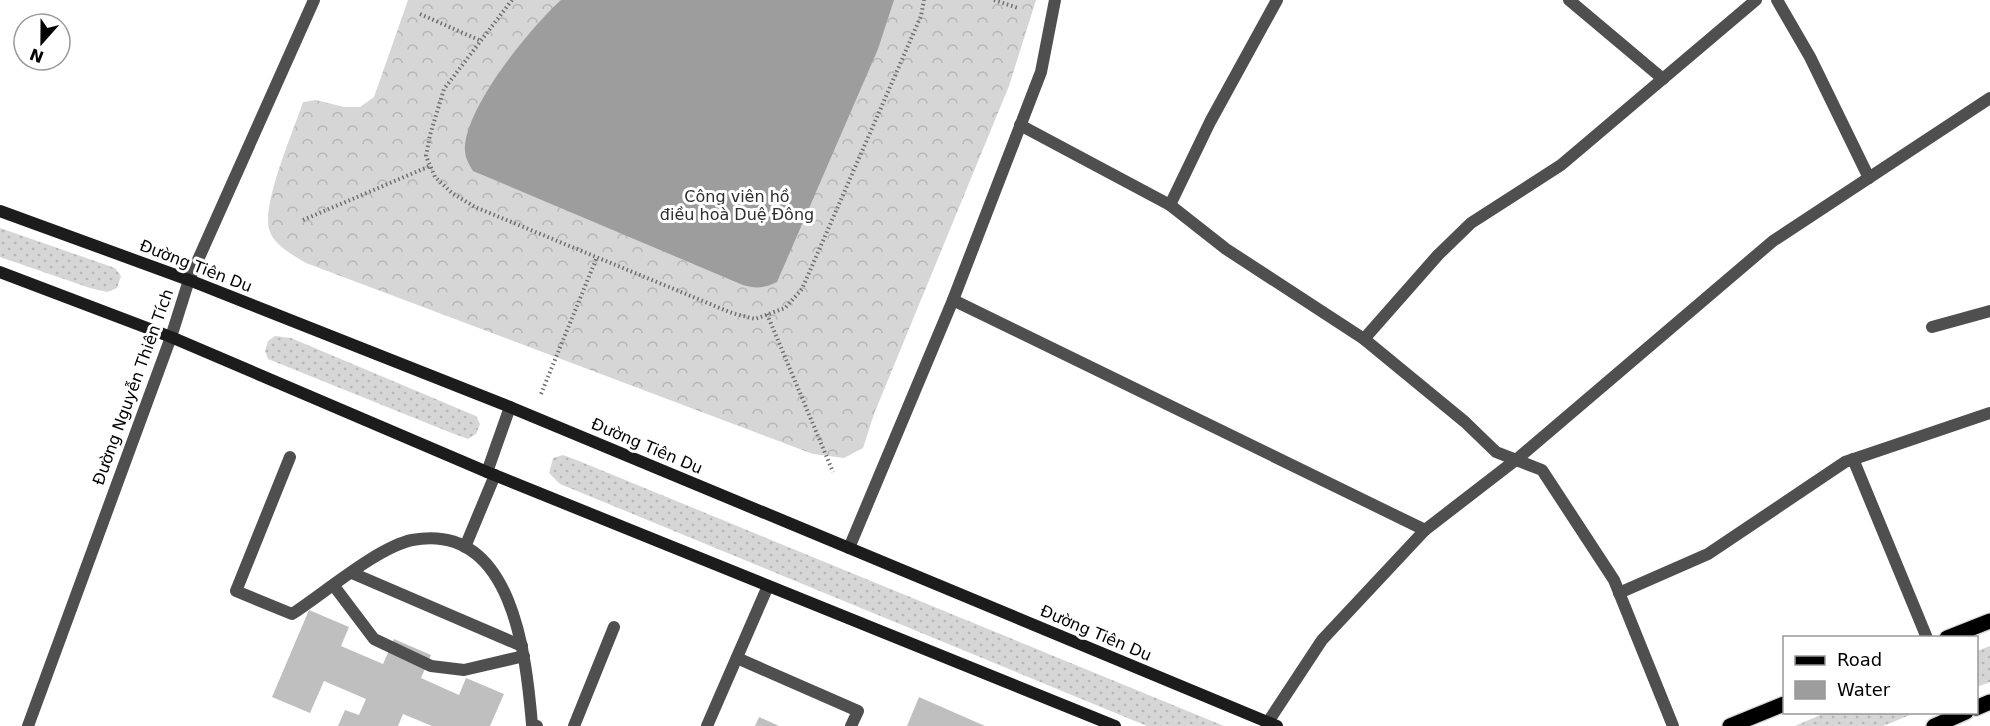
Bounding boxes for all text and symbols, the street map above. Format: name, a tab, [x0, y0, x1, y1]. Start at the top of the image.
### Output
north arrow	[12, 12, 72, 72]
text: N	[27, 44, 46, 67]
park label: Công viên hồ điều hoà Duệ Đông	[660, 187, 814, 224]
street label: Đường Tiên Du	[137, 236, 255, 296]
street label: Đường Nguyễn Thiên Tích	[89, 286, 177, 488]
street label: Đường Tiên Du	[589, 414, 705, 478]
street label: Đường Tiên Du	[1038, 601, 1154, 665]
legend	[1783, 636, 1978, 714]
text: Road	[1837, 649, 1882, 670]
text: Water	[1837, 679, 1891, 700]

